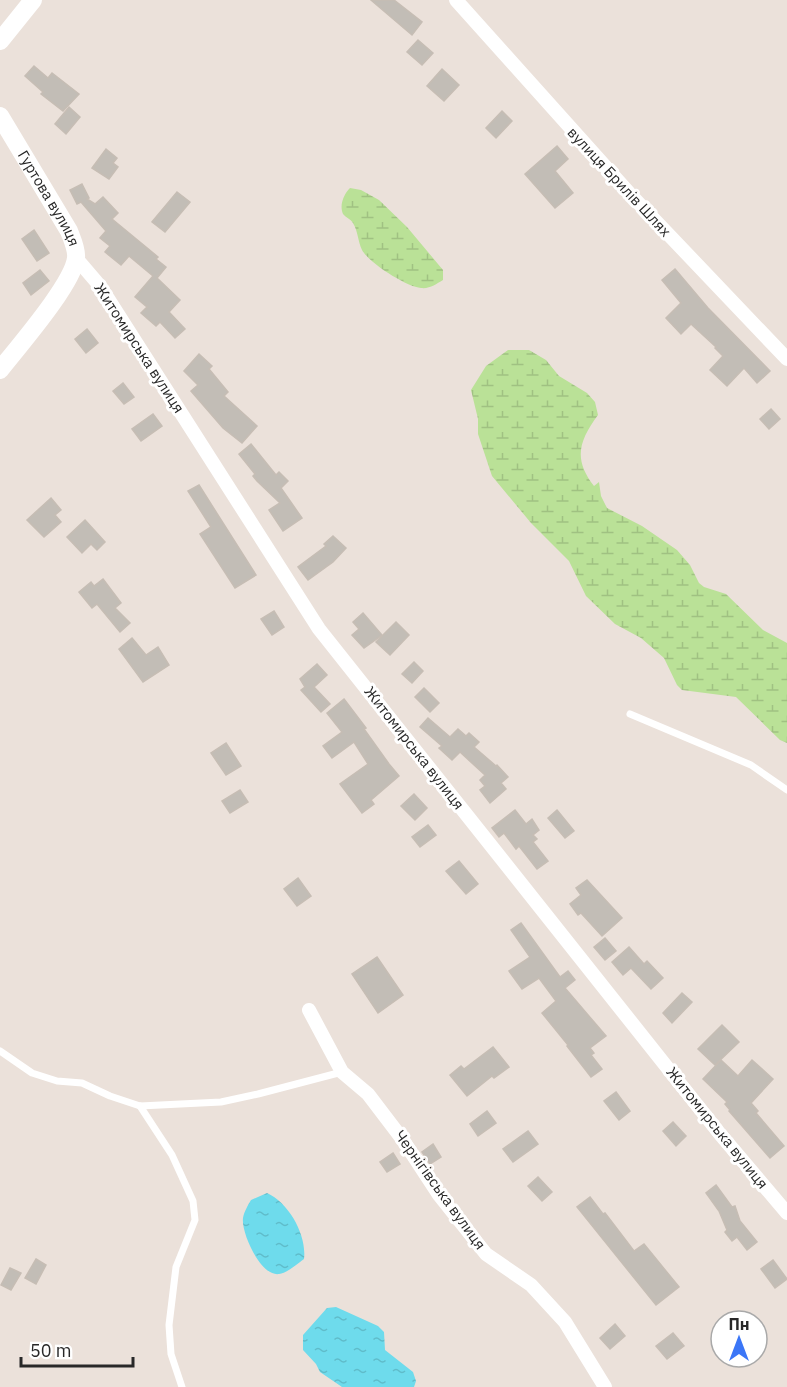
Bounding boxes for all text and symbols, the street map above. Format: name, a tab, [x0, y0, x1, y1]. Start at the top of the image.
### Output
street label: вулиця Брилів Шлях	[564, 123, 675, 241]
street label: Гуртова вулиця	[14, 147, 84, 249]
street label: Житомирська вулиця	[90, 279, 189, 416]
street label: Житомирська вулиця	[360, 682, 468, 813]
street label: Житомирська вулиця	[662, 1063, 772, 1192]
street label: Чернігівська вулиця	[391, 1126, 490, 1253]
north arrow	[709, 1309, 769, 1369]
text: Пн	[728, 1314, 750, 1334]
scale bar	[21, 1330, 134, 1368]
text: 50 m	[30, 1339, 72, 1362]

